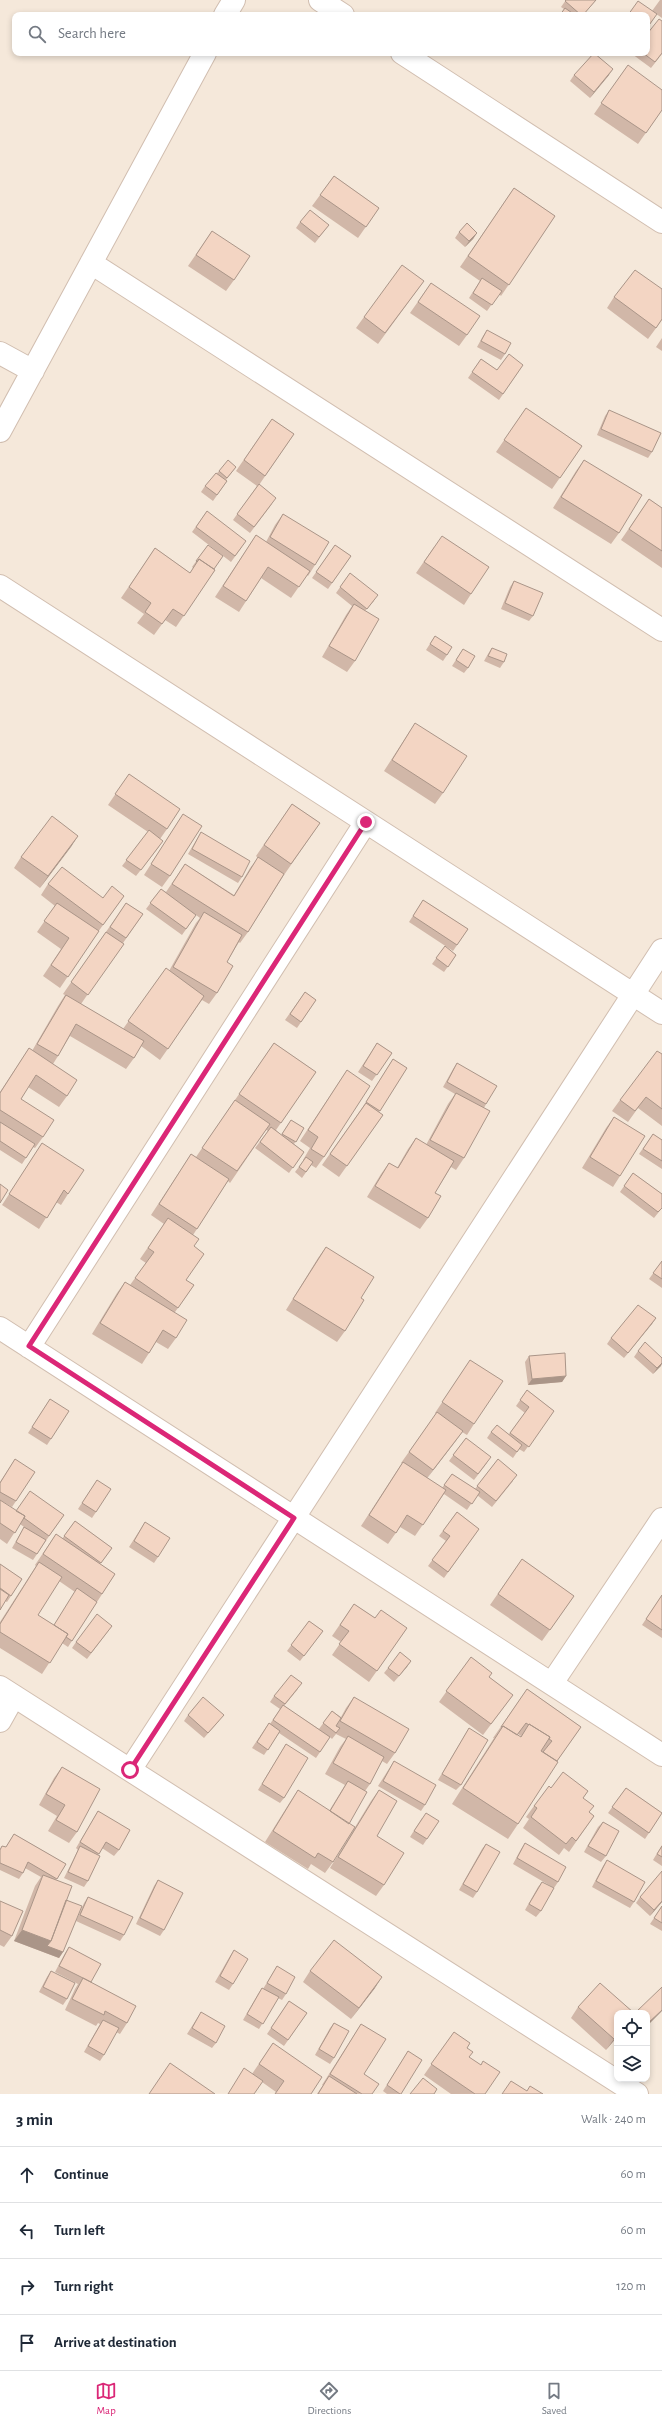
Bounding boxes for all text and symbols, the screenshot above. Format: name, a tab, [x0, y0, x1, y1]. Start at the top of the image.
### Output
search box	[12, 12, 650, 56]
icon: search	[26, 23, 48, 45]
text: Search here	[58, 26, 126, 41]
route end	[357, 813, 375, 831]
route start	[121, 1761, 139, 1779]
map controls	[614, 2010, 650, 2082]
button: locate	[614, 2010, 650, 2046]
button: layers	[614, 2046, 650, 2082]
text: 3 min	[16, 2111, 53, 2128]
text: Walk · 240 m	[581, 2113, 646, 2126]
icon: ahead	[16, 2164, 38, 2186]
text: Continue	[54, 2167, 109, 2182]
text: 60 m	[620, 2168, 646, 2181]
icon: left	[16, 2220, 38, 2242]
text: Turn left	[54, 2223, 105, 2238]
text: 60 m	[620, 2224, 646, 2237]
icon: right	[16, 2276, 38, 2298]
text: Turn right	[54, 2279, 113, 2294]
text: 120 m	[616, 2280, 646, 2293]
icon: arrive	[16, 2332, 38, 2354]
text: Arrive at destination	[54, 2335, 177, 2350]
tab: Map	[95, 2380, 117, 2417]
tab: Directions	[307, 2380, 351, 2417]
tab: Saved	[542, 2380, 567, 2417]

